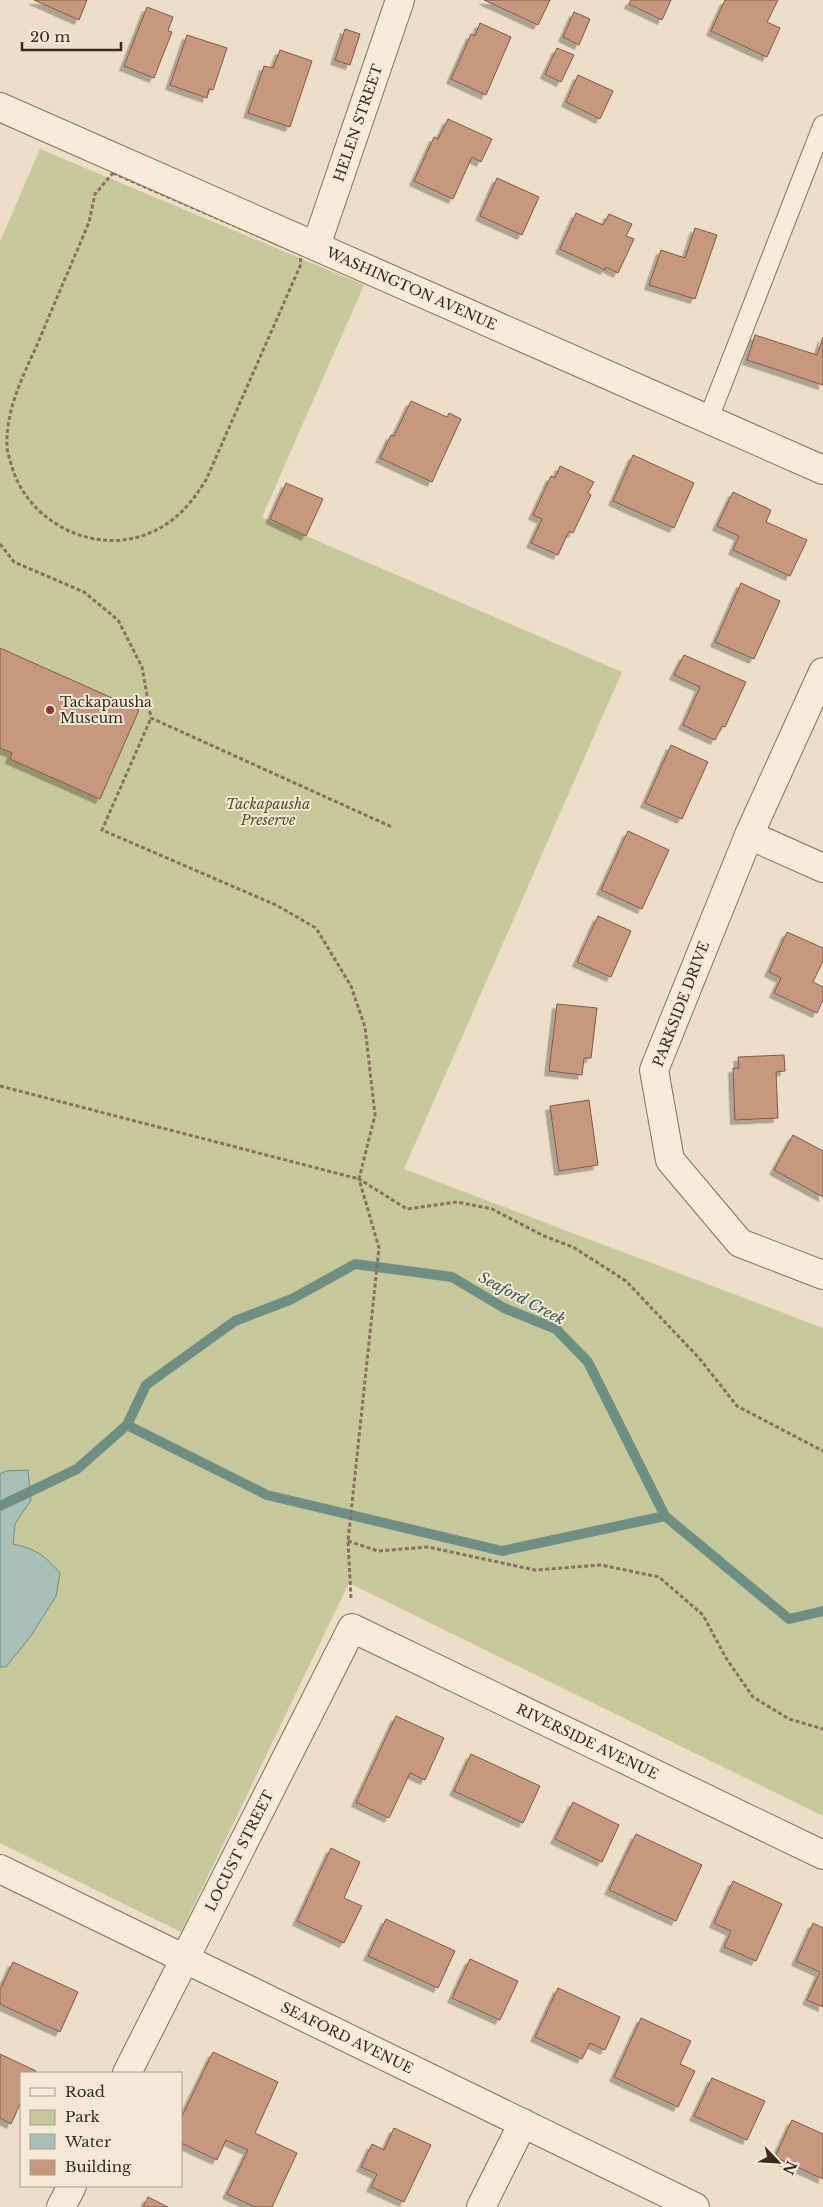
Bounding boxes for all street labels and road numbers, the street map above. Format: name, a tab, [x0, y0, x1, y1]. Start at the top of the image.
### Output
street label: HELEN STREET	[330, 62, 386, 184]
street label: WASHINGTON AVENUE	[323, 243, 500, 334]
street label: PARKSIDE DRIVE	[649, 939, 713, 1069]
street label: RIVERSIDE AVENUE	[513, 1700, 661, 1783]
street label: LOCUST STREET	[201, 1787, 277, 1914]
street label: SEAFORD AVENUE	[278, 1998, 416, 2078]

